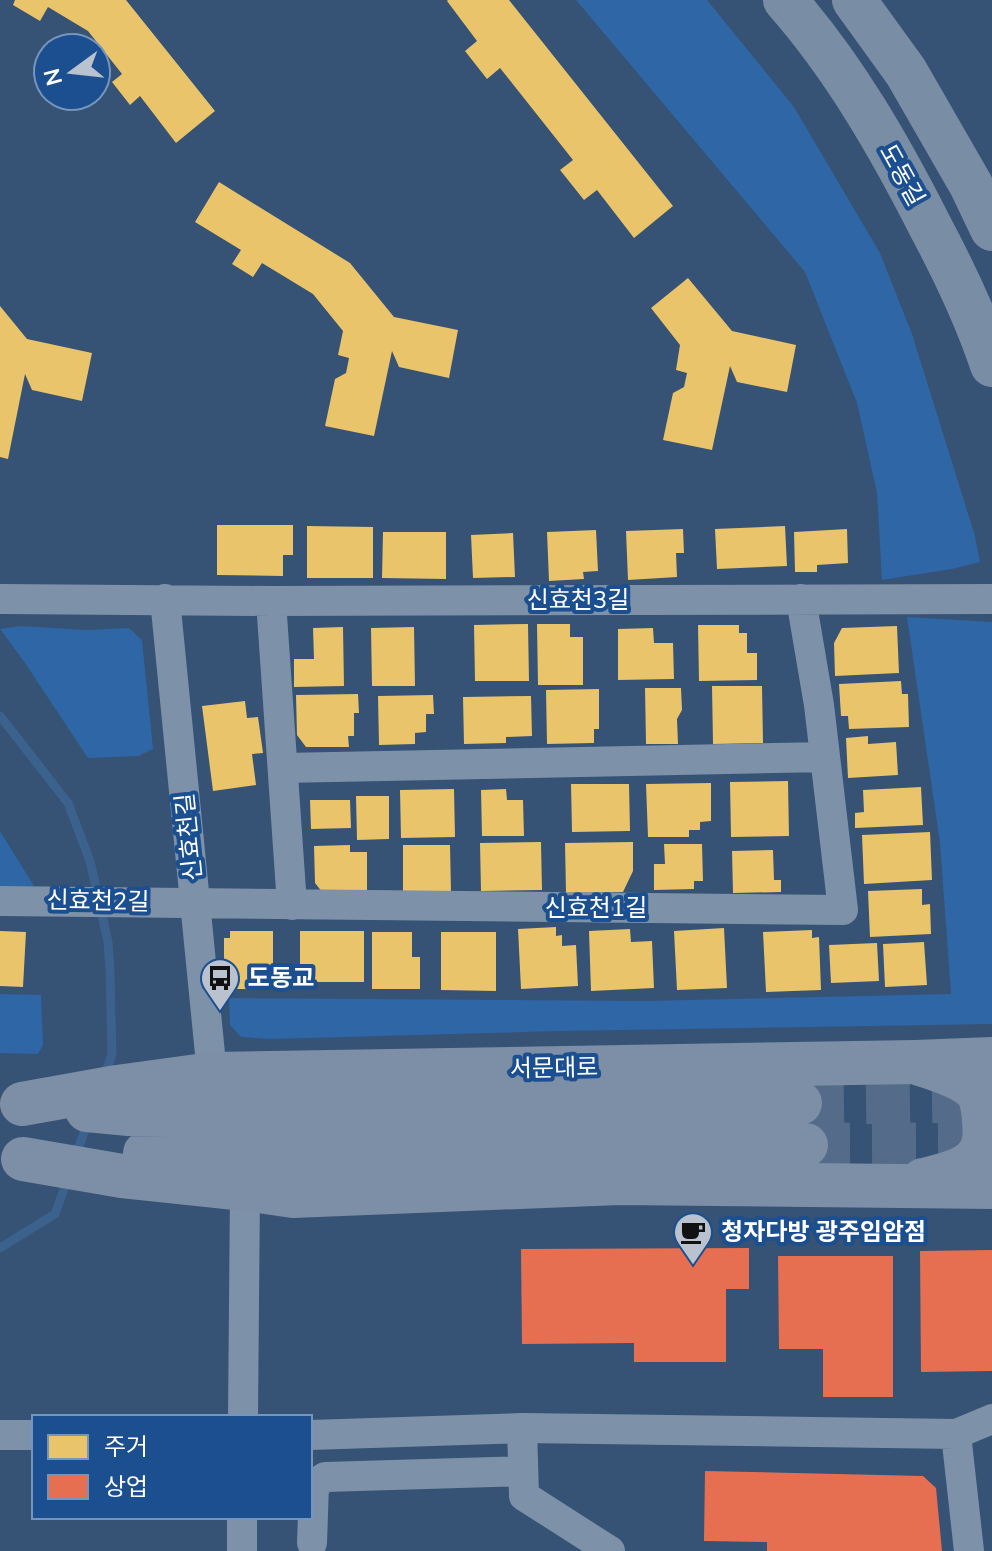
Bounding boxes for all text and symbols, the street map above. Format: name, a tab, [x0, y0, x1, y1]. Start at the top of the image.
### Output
north arrow	[32, 32, 112, 112]
text: N	[37, 65, 70, 89]
street label: 도동길	[872, 138, 932, 212]
street label: 신효천3길	[527, 584, 629, 616]
street label: 신효천길	[168, 791, 210, 883]
street label: 신효천2길	[46, 884, 150, 918]
street label: 신효천1길	[545, 892, 647, 924]
bus stop icon: 도동교	[199, 957, 241, 1012]
place label: 도동교	[248, 962, 314, 994]
street label: 서문대로	[510, 1051, 598, 1085]
cafe icon: 청자다방 광주임암점	[672, 1211, 714, 1266]
place label: 청자다방 광주임암점	[721, 1216, 926, 1248]
legend	[32, 1415, 312, 1519]
text: 주거	[104, 1431, 148, 1463]
text: 상업	[104, 1471, 148, 1503]

